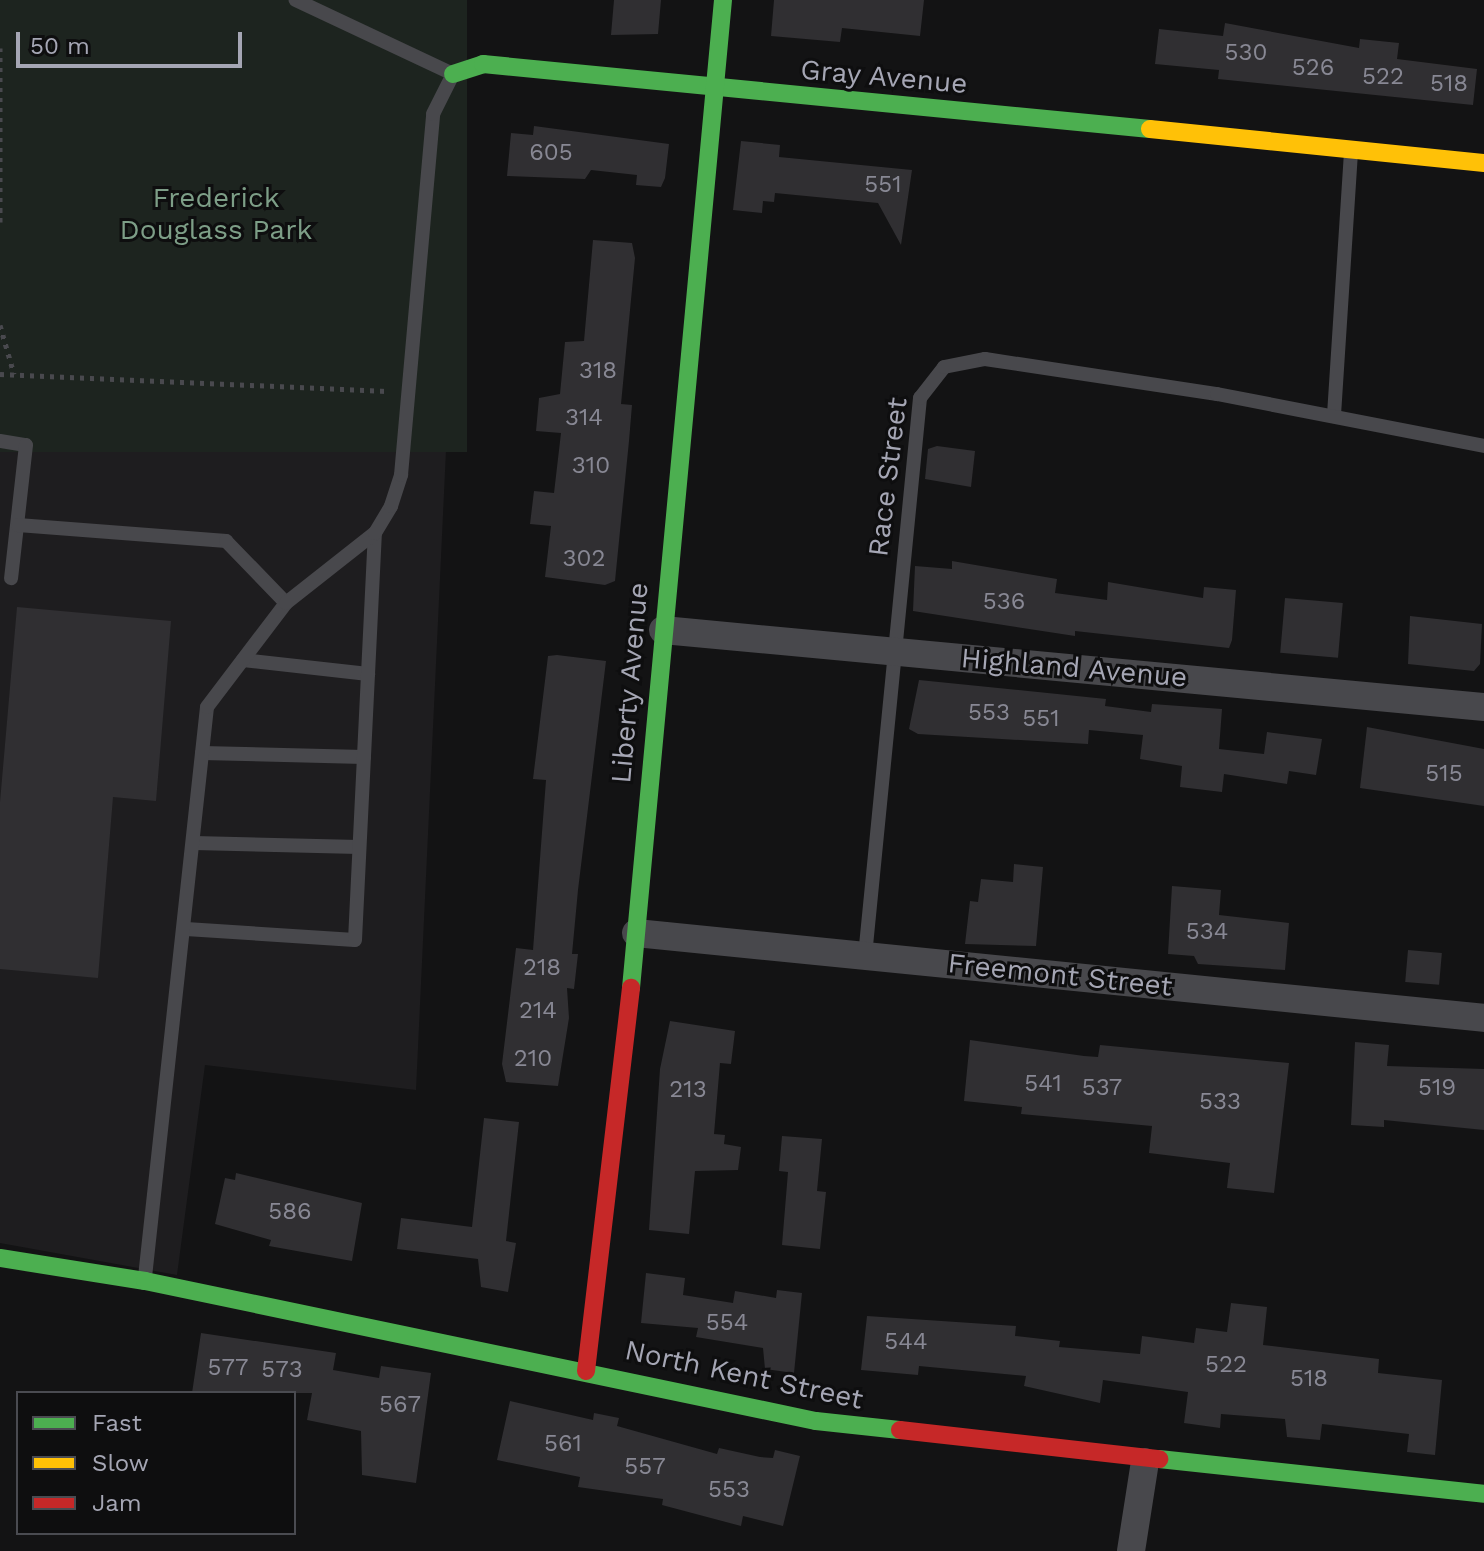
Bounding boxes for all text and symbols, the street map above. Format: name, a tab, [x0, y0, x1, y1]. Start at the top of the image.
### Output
scale bar	[20, 16, 246, 66]
text: 50 m	[30, 32, 90, 60]
house number: 530	[1225, 39, 1267, 67]
street label: Gray Avenue	[798, 53, 970, 101]
house number: 526	[1292, 54, 1334, 82]
house number: 522	[1362, 63, 1404, 91]
house number: 518	[1430, 70, 1468, 98]
house number: 605	[529, 139, 573, 167]
house number: 551	[864, 171, 902, 199]
park label: Frederick Douglass Park	[120, 181, 312, 247]
house number: 318	[579, 357, 617, 385]
street label: Race Street	[862, 395, 914, 559]
house number: 314	[565, 404, 603, 432]
house number: 310	[572, 452, 610, 480]
house number: 302	[563, 545, 605, 573]
street label: Liberty Avenue	[604, 580, 656, 786]
house number: 536	[983, 588, 1025, 616]
street label: Highland Avenue	[959, 641, 1189, 695]
house number: 553	[968, 699, 1010, 727]
house number: 551	[1022, 705, 1060, 733]
house number: 515	[1425, 760, 1463, 788]
house number: 534	[1186, 918, 1228, 946]
street label: Freemont Street	[946, 947, 1174, 1003]
house number: 218	[523, 954, 561, 982]
house number: 214	[519, 997, 557, 1025]
house number: 210	[514, 1045, 552, 1073]
house number: 541	[1024, 1070, 1062, 1098]
house number: 537	[1082, 1074, 1122, 1102]
house number: 519	[1418, 1074, 1456, 1102]
house number: 213	[669, 1076, 707, 1104]
house number: 533	[1199, 1088, 1241, 1116]
house number: 586	[268, 1198, 312, 1226]
house number: 554	[706, 1309, 748, 1337]
house number: 544	[884, 1328, 928, 1356]
street label: North Kent Street	[622, 1333, 866, 1417]
house number: 522	[1205, 1351, 1247, 1379]
house number: 577	[208, 1354, 248, 1382]
house number: 573	[261, 1356, 303, 1384]
house number: 518	[1290, 1365, 1328, 1393]
legend	[16, 1391, 296, 1535]
house number: 567	[379, 1391, 421, 1419]
text: Fast	[92, 1409, 142, 1437]
house number: 561	[544, 1430, 582, 1458]
text: Slow	[92, 1449, 149, 1477]
house number: 557	[624, 1453, 666, 1481]
house number: 553	[708, 1476, 750, 1504]
text: Jam	[92, 1489, 142, 1517]

